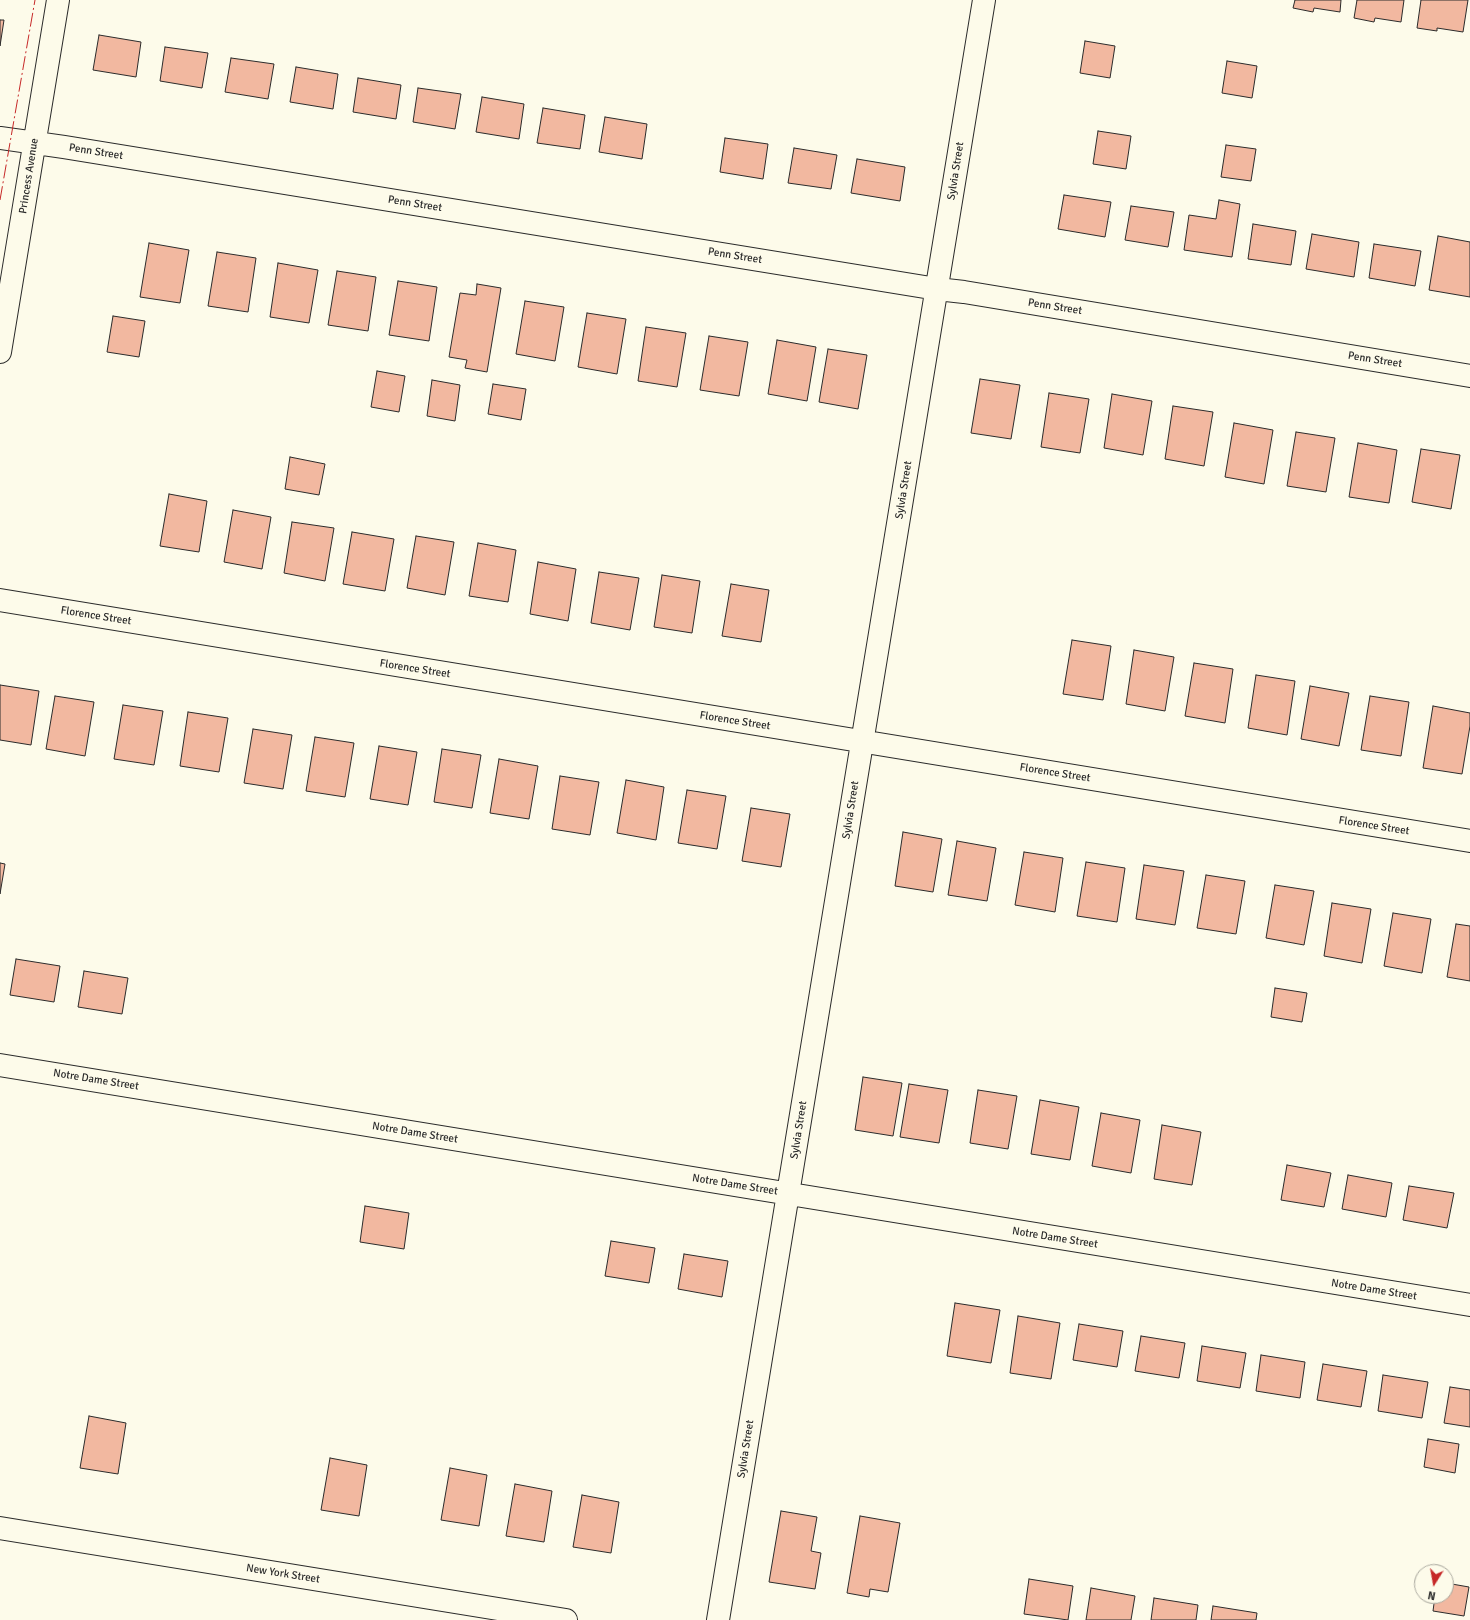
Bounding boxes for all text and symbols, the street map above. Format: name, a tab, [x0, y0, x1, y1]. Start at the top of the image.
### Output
street label: Princess Avenue	[17, 137, 41, 215]
street label: Penn Street	[68, 141, 124, 163]
street label: Sylvia Street	[945, 141, 967, 201]
street label: Penn Street	[387, 193, 443, 215]
street label: Penn Street	[707, 245, 763, 267]
street label: Penn Street	[1027, 296, 1083, 318]
street label: Penn Street	[1347, 349, 1403, 371]
street label: Sylvia Street	[893, 460, 915, 520]
street label: Florence Street	[60, 604, 132, 628]
street label: Florence Street	[379, 657, 451, 681]
street label: Florence Street	[699, 709, 771, 733]
street label: Florence Street	[1019, 761, 1091, 785]
street label: Sylvia Street	[840, 780, 862, 840]
street label: Florence Street	[1338, 814, 1410, 838]
street label: Notre Dame Street	[52, 1067, 140, 1093]
street label: Sylvia Street	[788, 1100, 810, 1160]
street label: Notre Dame Street	[371, 1120, 459, 1146]
street label: Notre Dame Street	[691, 1172, 779, 1198]
street label: Notre Dame Street	[1011, 1225, 1099, 1251]
street label: Notre Dame Street	[1330, 1277, 1418, 1303]
street label: Sylvia Street	[735, 1419, 757, 1479]
street label: New York Street	[245, 1562, 321, 1586]
north arrow	[1414, 1564, 1454, 1604]
text: N	[1427, 1588, 1437, 1602]

